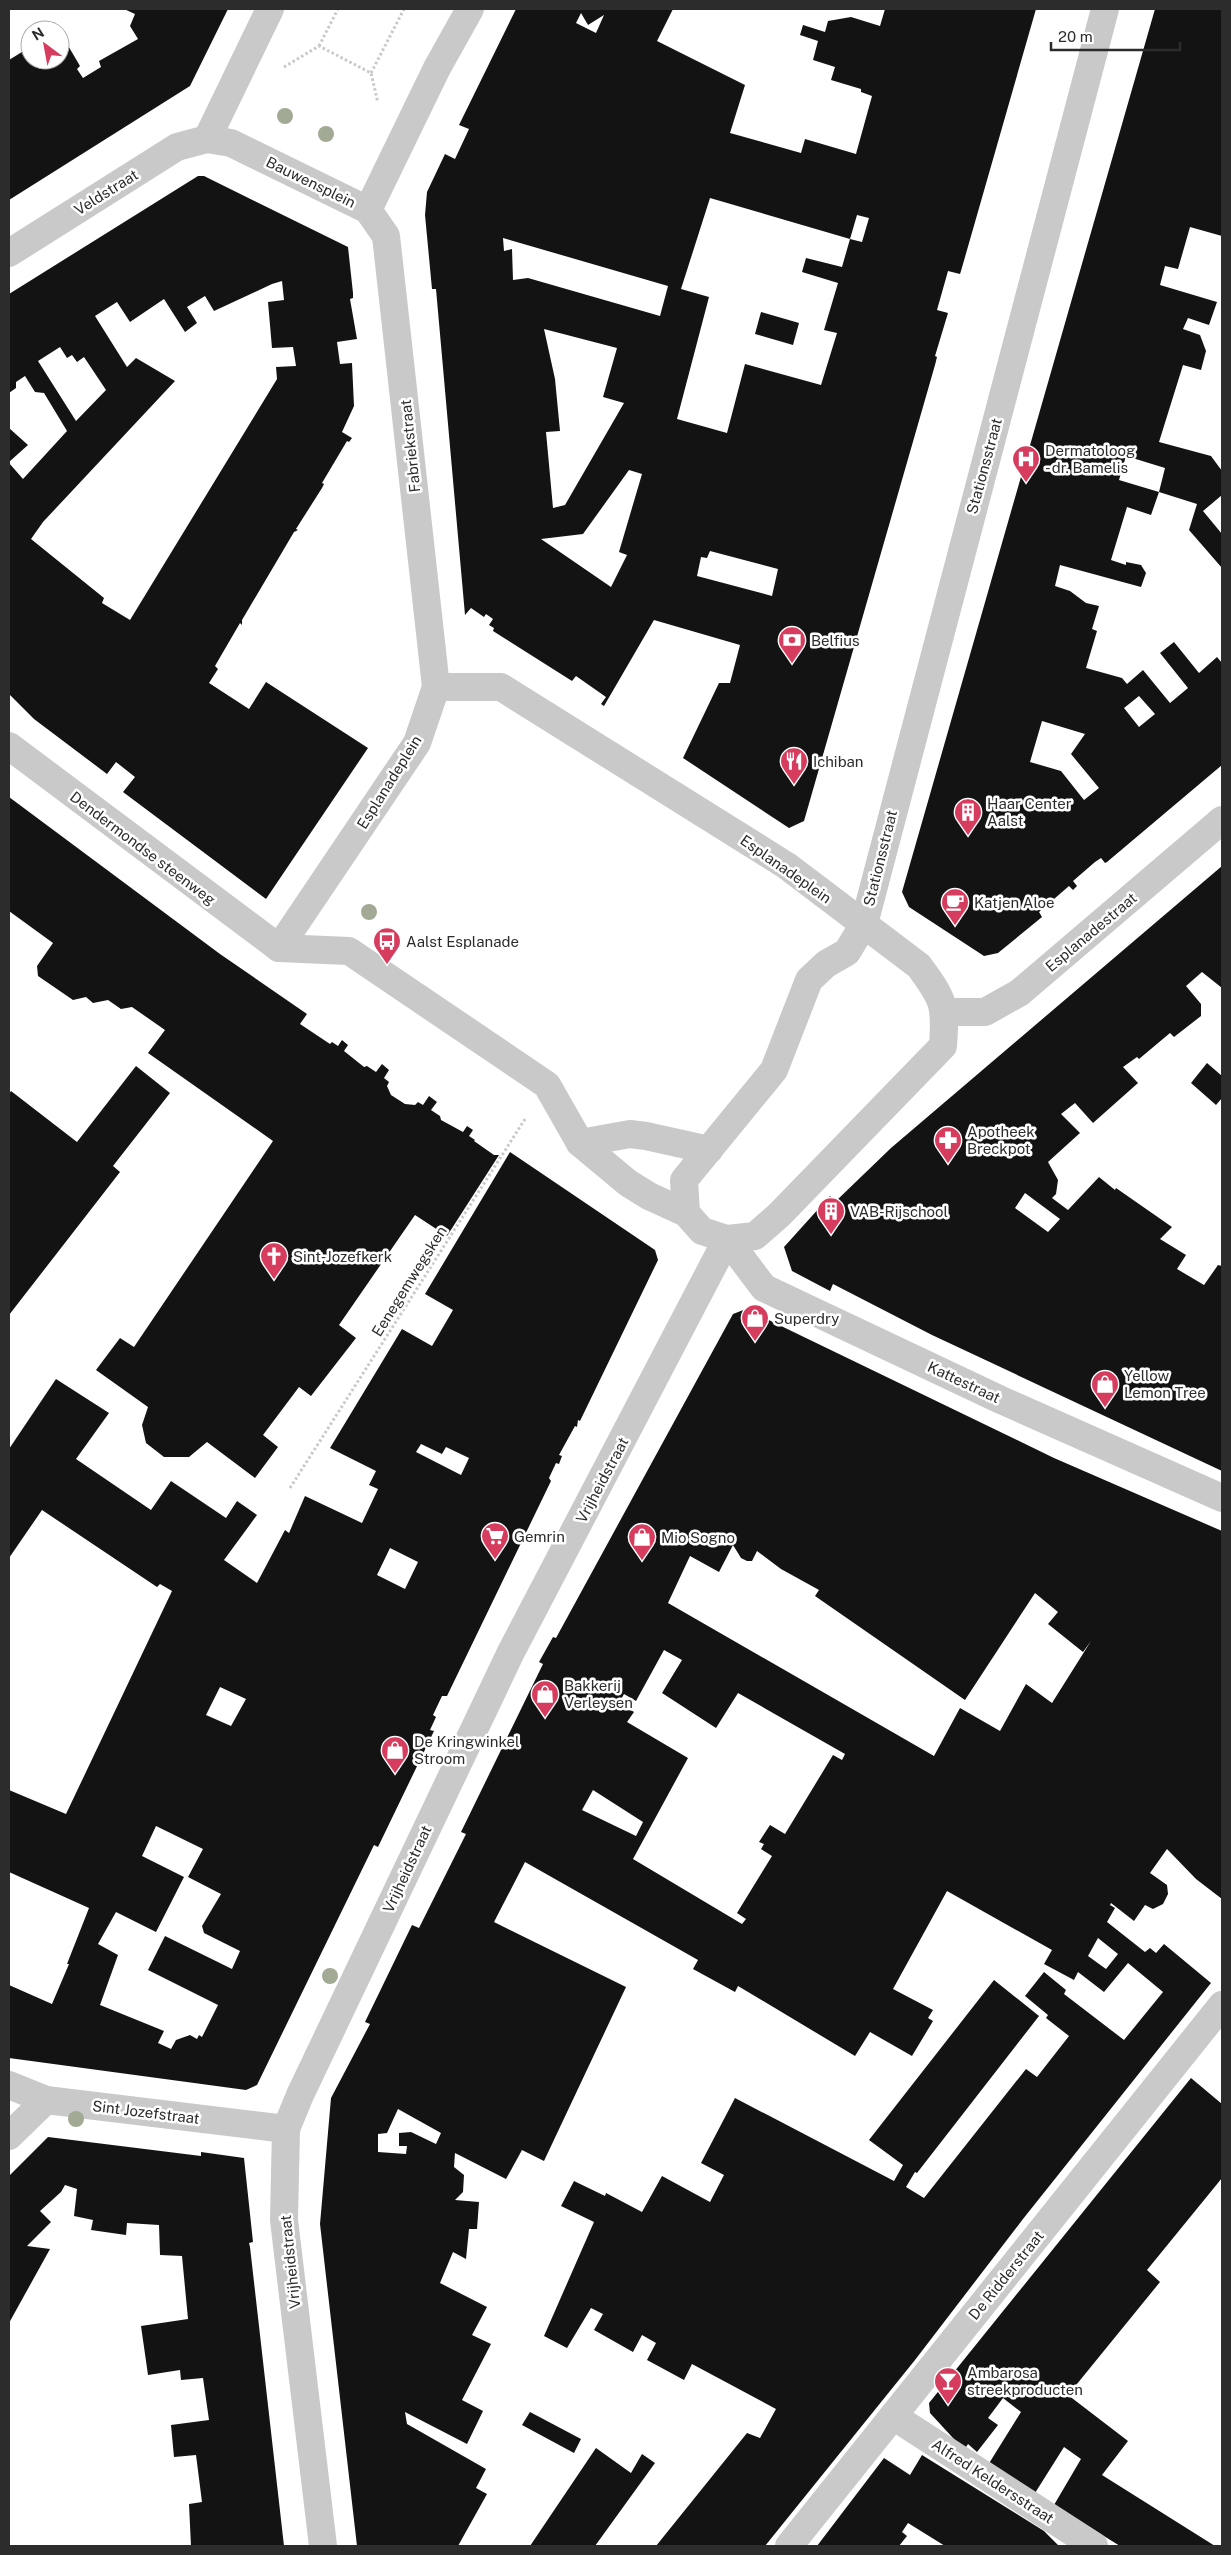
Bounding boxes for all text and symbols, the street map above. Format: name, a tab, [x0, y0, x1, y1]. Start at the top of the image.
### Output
north arrow	[20, 20, 70, 70]
scale bar	[1051, 20, 1180, 52]
text: N	[29, 24, 47, 44]
text: 20 m	[1058, 28, 1093, 45]
street label: Bauwensplein	[264, 153, 358, 211]
street label: Veldstraat	[71, 166, 141, 218]
street label: Fabriekstraat	[397, 399, 423, 493]
street label: Stationsstraat	[963, 416, 1005, 516]
place label: Dermatoloog - dr. Bamelis	[1045, 442, 1135, 476]
hospital icon: Dermatoloog - dr. Bamelis	[1011, 444, 1041, 483]
bank icon: Belfius	[777, 625, 807, 664]
place label: Belfius	[811, 632, 860, 649]
street label: Esplanadeplein	[353, 732, 425, 832]
restaurant icon: Ichiban	[779, 746, 809, 785]
place label: Ichiban	[813, 753, 863, 770]
street label: Dendermondse steenweg	[67, 788, 219, 908]
place label: Haar Center Aalst	[987, 795, 1072, 829]
building icon: Haar Center Aalst	[953, 797, 983, 836]
street label: Stationsstraat	[860, 808, 900, 908]
street label: Esplanadeplein	[737, 831, 835, 907]
cafe icon: Katjen Aloe	[940, 887, 970, 926]
street label: Esplanadestraat	[1042, 889, 1140, 975]
place label: Katjen Aloe	[974, 894, 1055, 911]
bus stop icon: Aalst Esplanade	[372, 926, 402, 965]
place label: Aalst Esplanade	[406, 933, 519, 950]
place label: Apotheek Breckpot	[967, 1123, 1035, 1157]
pharmacy icon: Apotheek Breckpot	[933, 1125, 963, 1164]
building icon: VAB-Rijschool	[816, 1196, 846, 1235]
place label: VAB-Rijschool	[850, 1203, 948, 1220]
street label: Eenegemwegsken	[368, 1223, 450, 1339]
church icon: Sint-Jozefkerk	[259, 1241, 289, 1280]
place label: Sint-Jozefkerk	[293, 1248, 392, 1265]
shop icon: Superdry	[740, 1303, 770, 1342]
place label: Superdry	[774, 1310, 839, 1327]
street label: Kattestraat	[925, 1358, 1003, 1406]
place label: Yellow Lemon Tree	[1124, 1367, 1206, 1401]
shop icon: Yellow Lemon Tree	[1090, 1369, 1120, 1408]
street label: Vrijheidstraat	[572, 1434, 632, 1526]
supermarket icon: Gemrin	[480, 1521, 510, 1560]
shop icon: Mio Sogno	[627, 1522, 657, 1561]
place label: Gemrin	[514, 1528, 565, 1545]
place label: Mio Sogno	[661, 1529, 735, 1546]
place label: Bakkerij Verleysen	[564, 1677, 633, 1711]
shop icon: Bakkerij Verleysen	[530, 1679, 560, 1718]
place label: De Kringwinkel Stroom	[414, 1733, 520, 1767]
shop icon: De Kringwinkel Stroom	[380, 1735, 410, 1774]
street label: Vrijheidstraat	[379, 1823, 435, 1915]
street label: Sint Jozefstraat	[91, 2097, 201, 2127]
street label: Vrijheidstraat	[277, 2214, 303, 2310]
street label: De Ridderstraat	[965, 2227, 1047, 2323]
place label: Ambarosa streekproducten	[967, 2364, 1083, 2398]
bar icon: Ambarosa streekproducten	[933, 2366, 963, 2405]
street label: Alfred Keldersstraat	[929, 2435, 1057, 2527]

